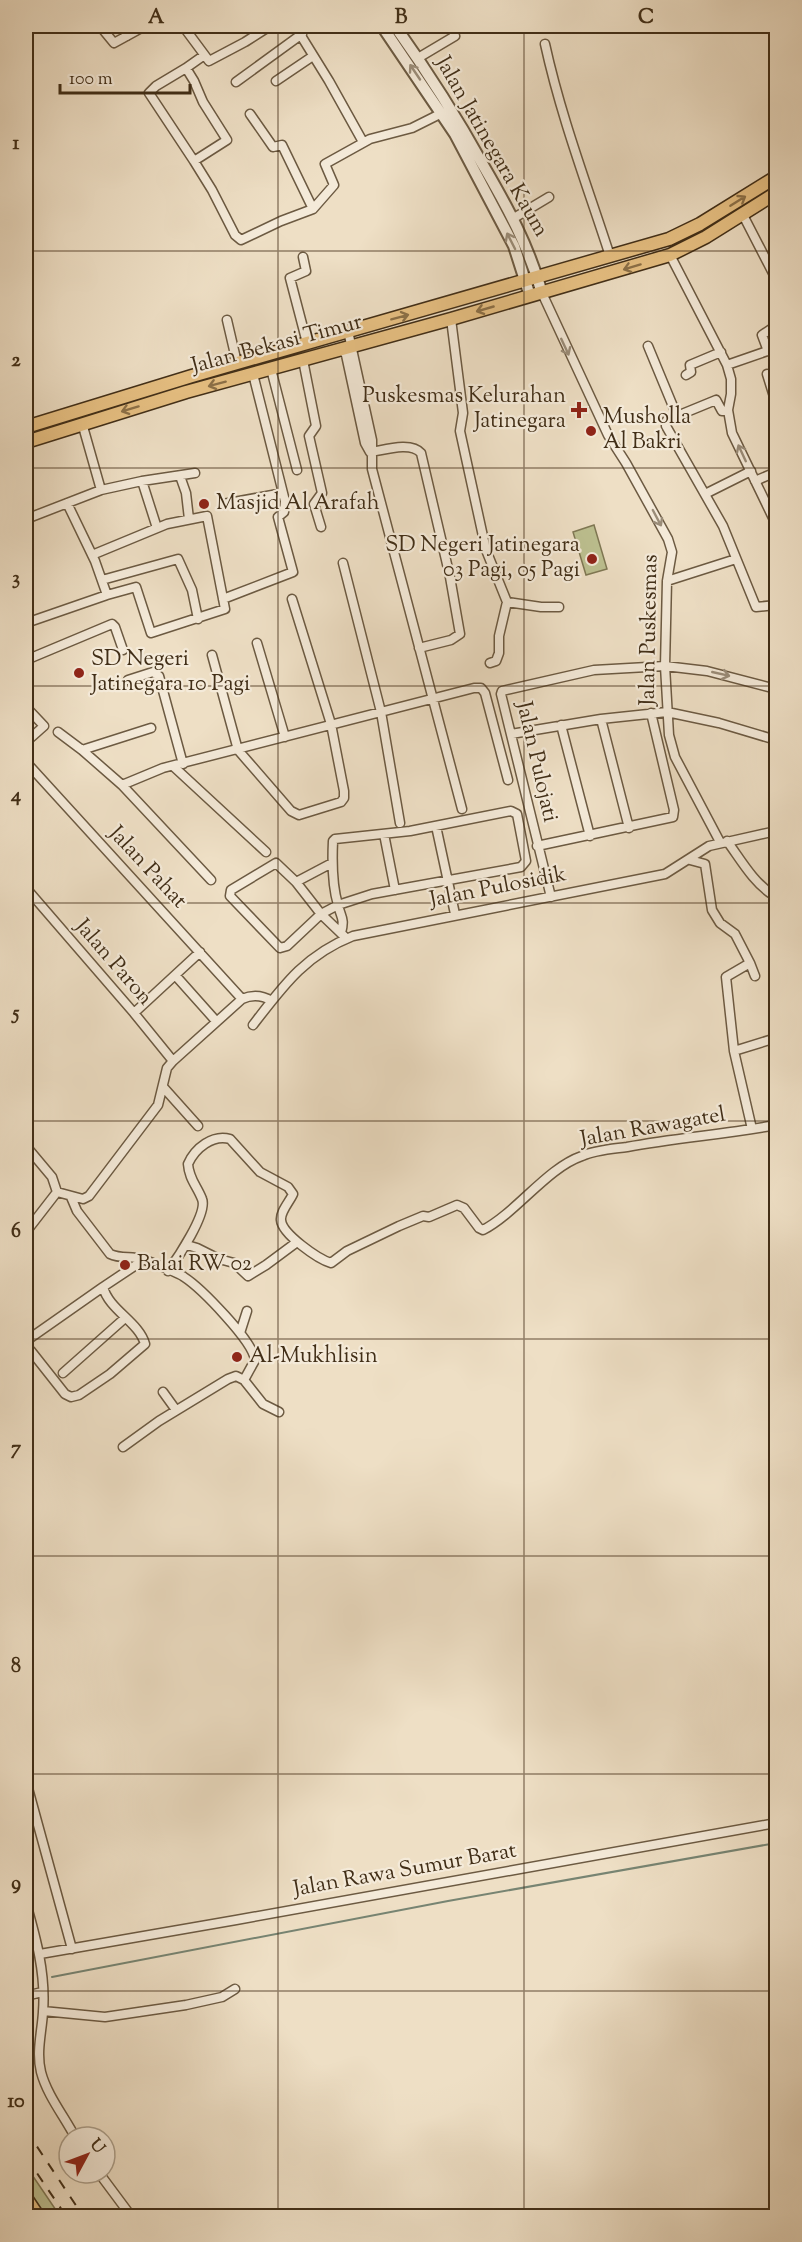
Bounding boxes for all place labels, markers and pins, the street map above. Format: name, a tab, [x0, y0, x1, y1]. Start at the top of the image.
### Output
place label: Puskesmas Kelurahan Jatinegara	[362, 381, 566, 438]
marker: Puskesmas Kelurahan Jatinegara	[570, 401, 588, 419]
place label: Musholla Al Bakri	[603, 402, 691, 459]
marker: Musholla Al Bakri	[584, 424, 598, 438]
place label: Masjid Al Arafah	[216, 488, 380, 520]
marker: Masjid Al Arafah	[197, 497, 211, 511]
place label: SD Negeri Jatinegara 03 Pagi, 05 Pagi	[385, 530, 580, 587]
marker: SD Negeri Jatinegara 03 Pagi, 05 Pagi	[585, 552, 599, 566]
place label: SD Negeri Jatinegara 10 Pagi	[90, 644, 250, 701]
marker: SD Negeri Jatinegara 10 Pagi	[72, 666, 86, 680]
place label: Balai RW 02	[137, 1249, 252, 1281]
marker: Balai RW 02	[118, 1258, 132, 1272]
place label: Al-Mukhlisin	[249, 1341, 378, 1373]
marker: Al-Mukhlisin	[230, 1350, 244, 1364]

